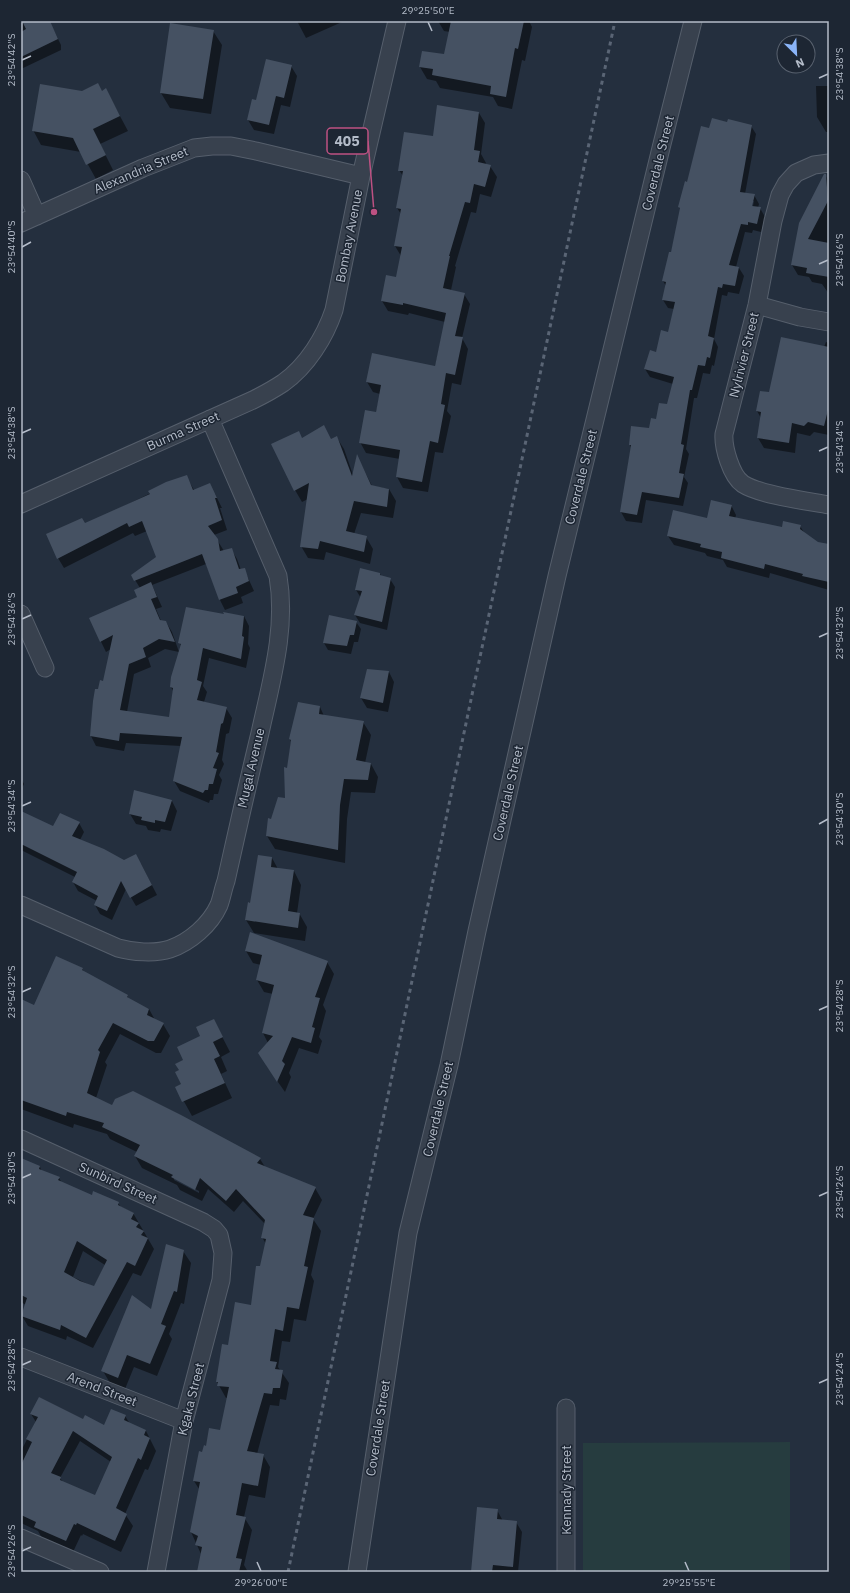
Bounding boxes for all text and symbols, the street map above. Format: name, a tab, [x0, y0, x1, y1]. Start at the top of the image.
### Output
text: 29°25'50"E	[401, 4, 455, 17]
text: 23°54'42"S	[5, 33, 18, 87]
north arrow	[776, 34, 816, 74]
text: 23°54'38"S	[833, 47, 846, 101]
text: N	[794, 55, 807, 71]
street label: Coverdale Street	[638, 114, 678, 212]
callout: 405	[327, 128, 368, 154]
text: 405	[334, 132, 360, 150]
street label: Alexandria Street	[91, 142, 191, 198]
street label: Bombay Avenue	[332, 188, 366, 284]
text: 23°54'40"S	[5, 220, 18, 274]
text: 23°54'36"S	[833, 233, 846, 287]
street label: Nylrivier Street	[725, 310, 763, 400]
text: 23°54'38"S	[5, 406, 18, 460]
street label: Burma Street	[144, 407, 222, 455]
text: 23°54'34"S	[833, 420, 846, 474]
street label: Coverdale Street	[561, 428, 601, 526]
text: 23°54'36"S	[5, 592, 18, 646]
text: 23°54'32"S	[833, 606, 846, 660]
street label: Mugal Avenue	[234, 726, 268, 810]
street label: Coverdale Street	[489, 744, 527, 842]
text: 23°54'34"S	[5, 779, 18, 833]
text: 23°54'30"S	[833, 792, 846, 846]
text: 23°54'32"S	[5, 965, 18, 1019]
text: 23°54'28"S	[833, 979, 846, 1033]
street label: Coverdale Street	[419, 1060, 457, 1158]
text: 23°54'30"S	[5, 1151, 18, 1205]
street label: Sunbird Street	[76, 1158, 160, 1208]
text: 23°54'26"S	[833, 1165, 846, 1219]
text: 23°54'28"S	[5, 1338, 18, 1392]
text: 23°54'24"S	[833, 1352, 846, 1406]
street label: Kgaka Street	[174, 1361, 208, 1437]
street label: Arend Street	[64, 1368, 140, 1410]
street label: Coverdale Street	[362, 1379, 394, 1477]
street label: Kennady Street	[558, 1445, 575, 1535]
text: 23°54'26"S	[5, 1524, 18, 1578]
text: 29°26'00"E	[234, 1576, 288, 1589]
text: 29°25'55"E	[662, 1576, 716, 1589]

